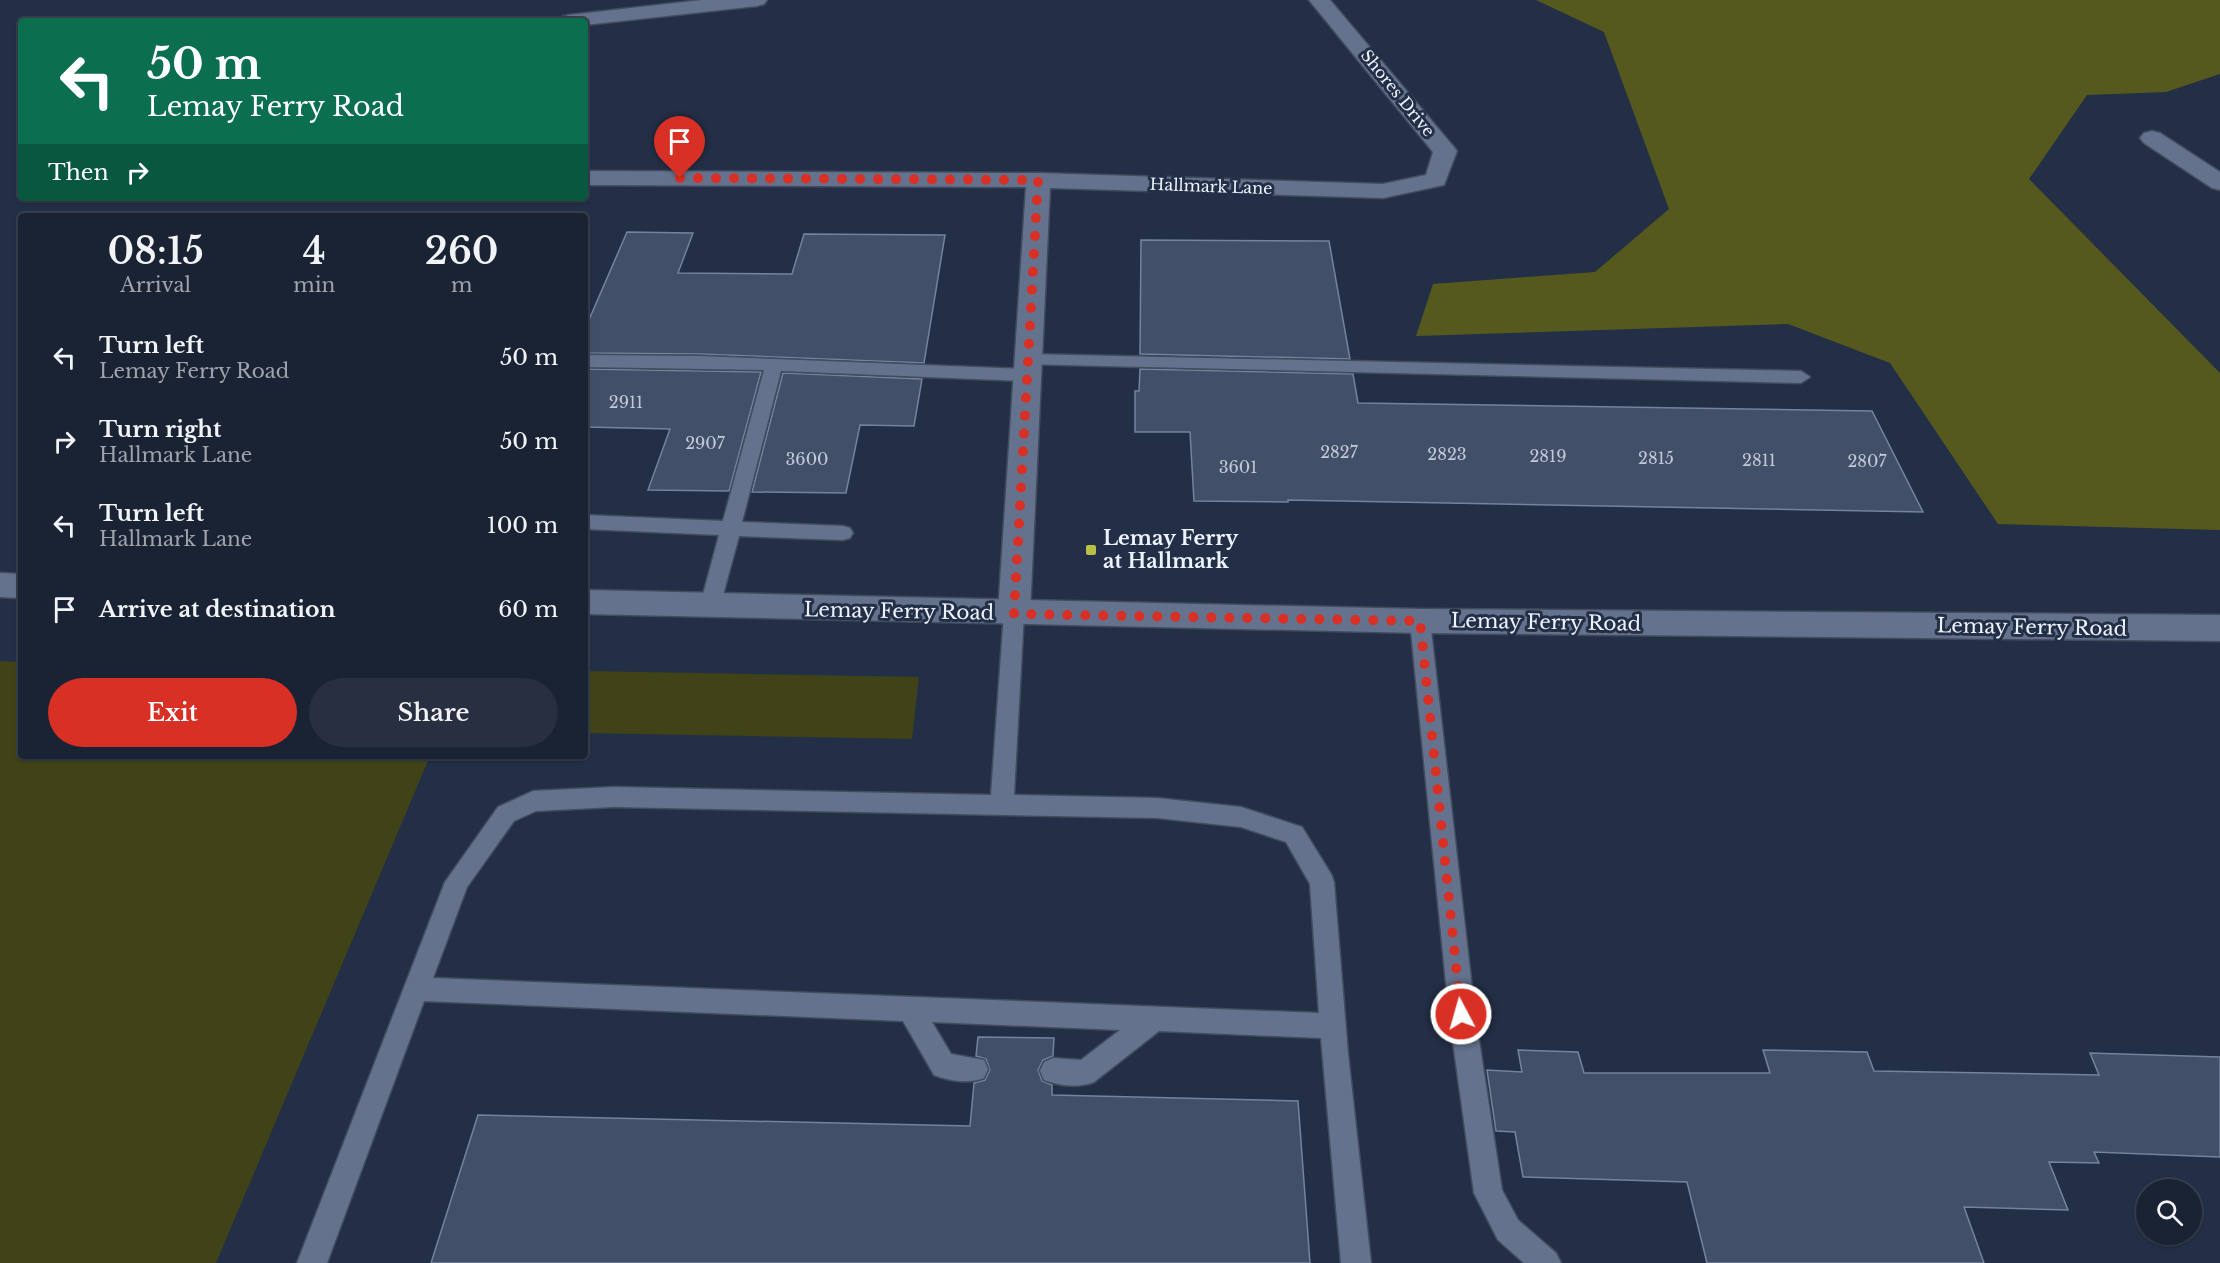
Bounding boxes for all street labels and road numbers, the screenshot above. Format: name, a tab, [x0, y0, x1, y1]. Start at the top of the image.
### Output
street label: Shores Drive	[1357, 46, 1439, 140]
street label: Hallmark Lane	[1149, 174, 1273, 198]
street label: Lemay Ferry Road	[804, 597, 994, 625]
street label: Lemay Ferry Road	[1451, 608, 1641, 636]
street label: Lemay Ferry Road	[1937, 613, 2127, 641]

